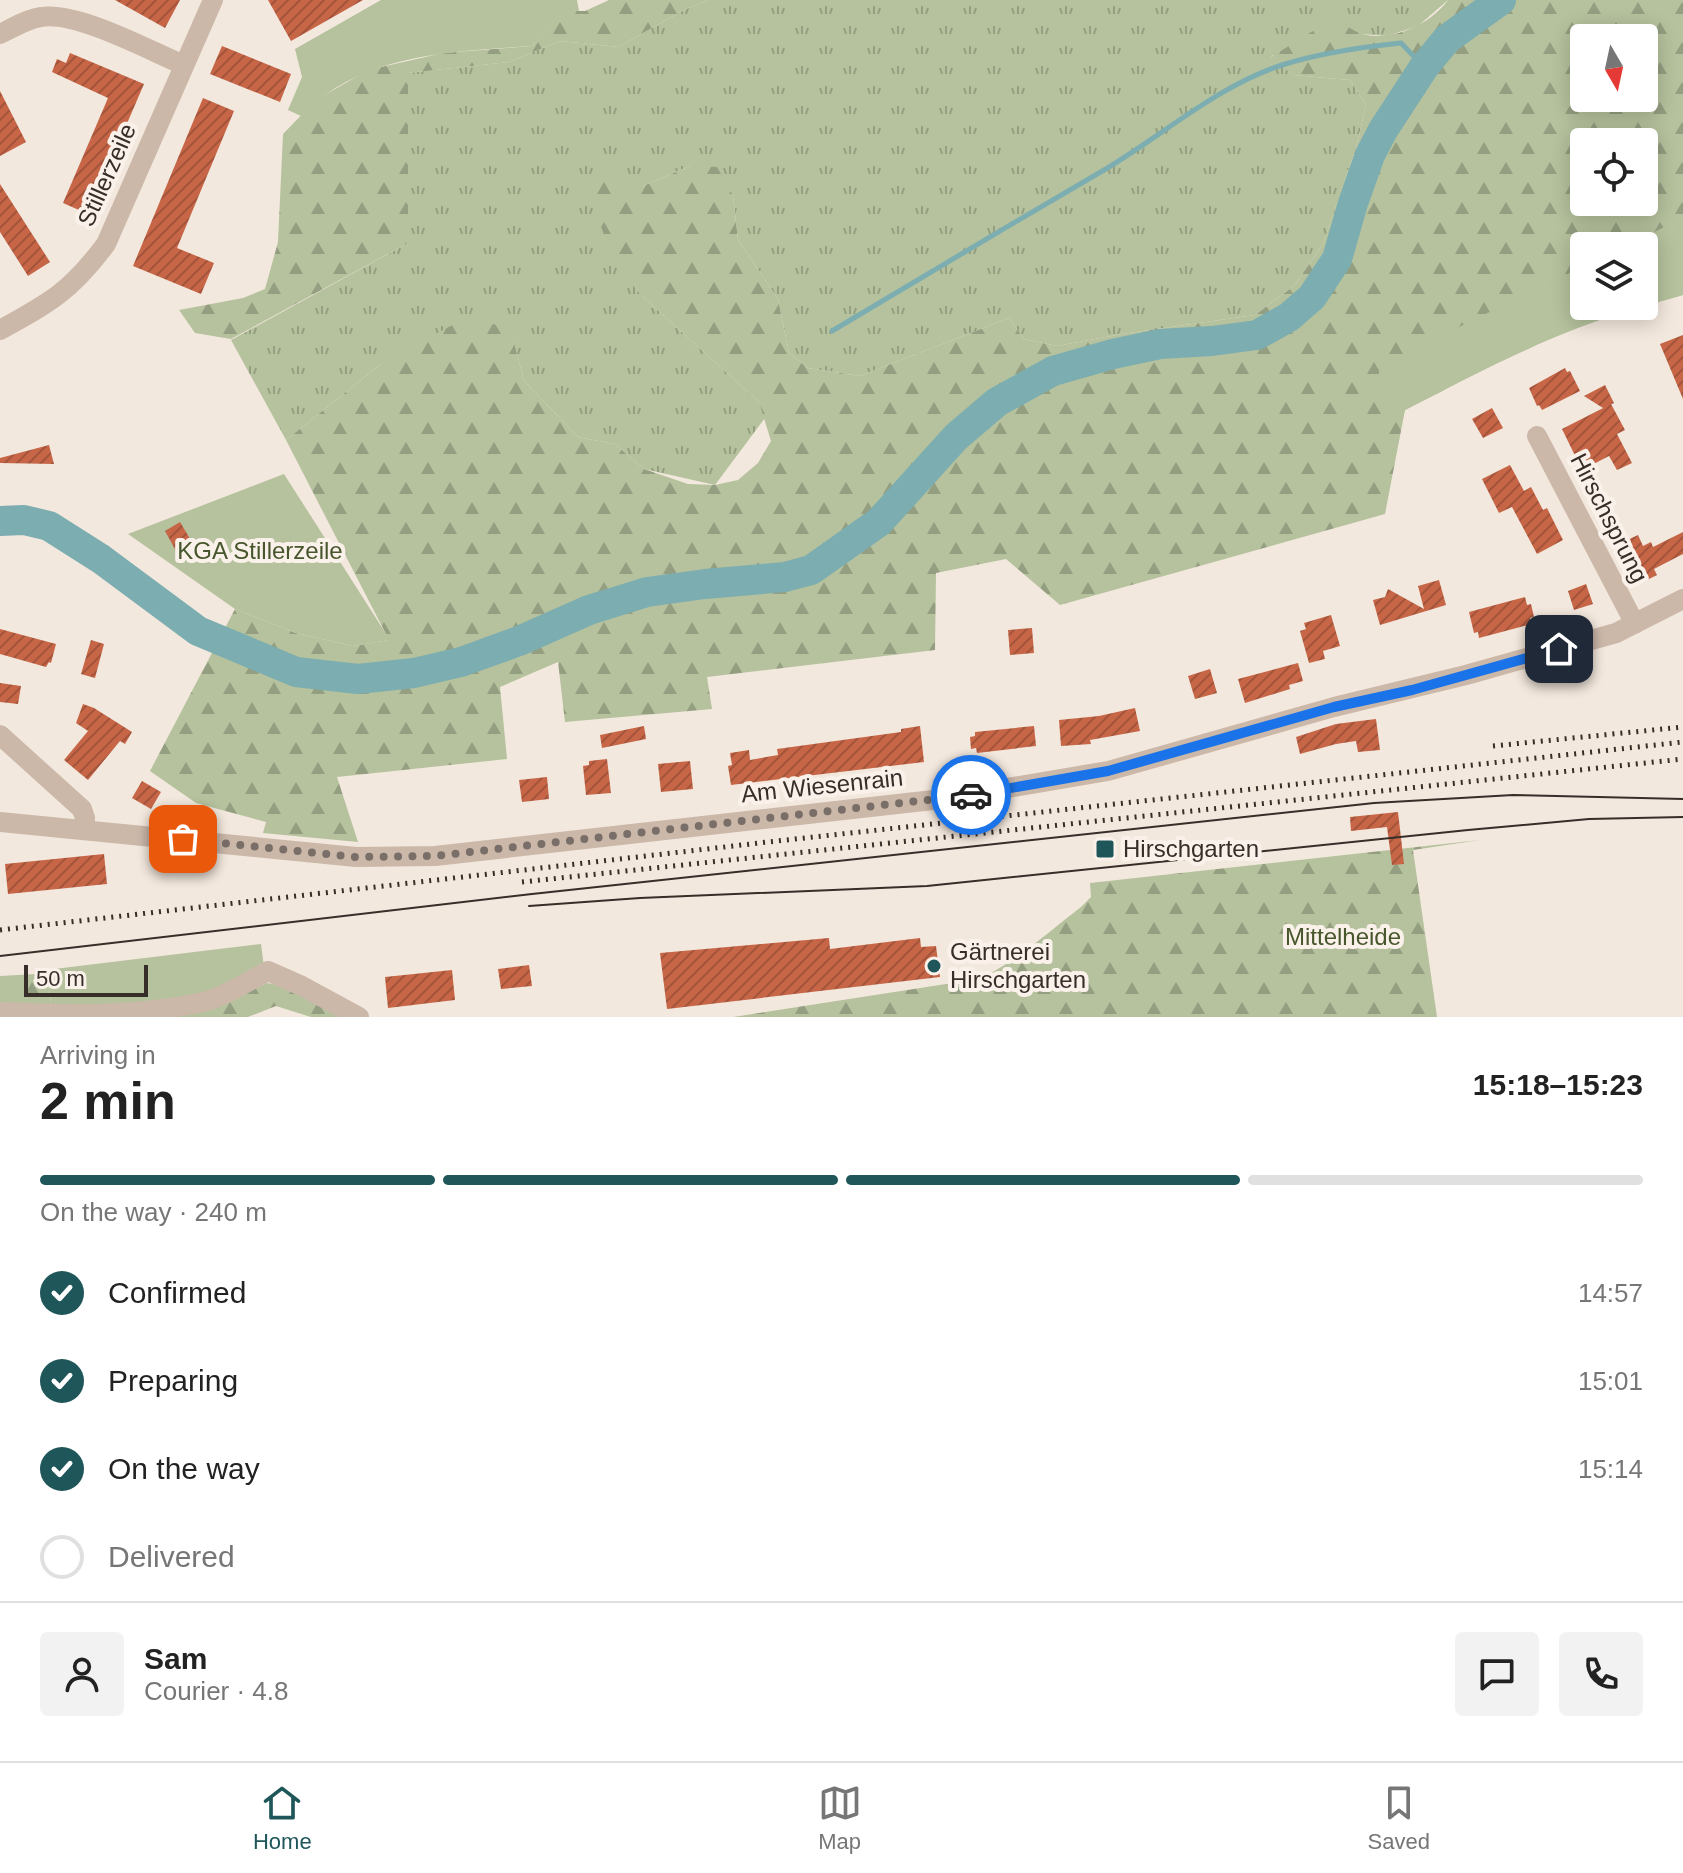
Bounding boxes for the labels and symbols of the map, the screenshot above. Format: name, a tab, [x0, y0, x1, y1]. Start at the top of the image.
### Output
north arrow	[1570, 24, 1658, 112]
street label: Stillerzeile	[72, 119, 141, 230]
street label: Hirschsprung	[1565, 449, 1654, 587]
park label: KGA Stillerzeile	[177, 537, 343, 564]
pin	[1525, 615, 1593, 683]
courier	[931, 755, 1011, 835]
street label: Am Wiesenrain	[740, 764, 904, 807]
pin	[149, 805, 217, 873]
place label: Hirschgarten	[1123, 835, 1259, 862]
marker: Hirschgarten	[1094, 838, 1116, 860]
park label: Mittelheide	[1285, 923, 1401, 950]
place label: Gärtnerei Hirschgarten	[950, 938, 1086, 993]
marker: Gärtnerei Hirschgarten	[925, 957, 943, 975]
scale bar	[24, 961, 148, 997]

